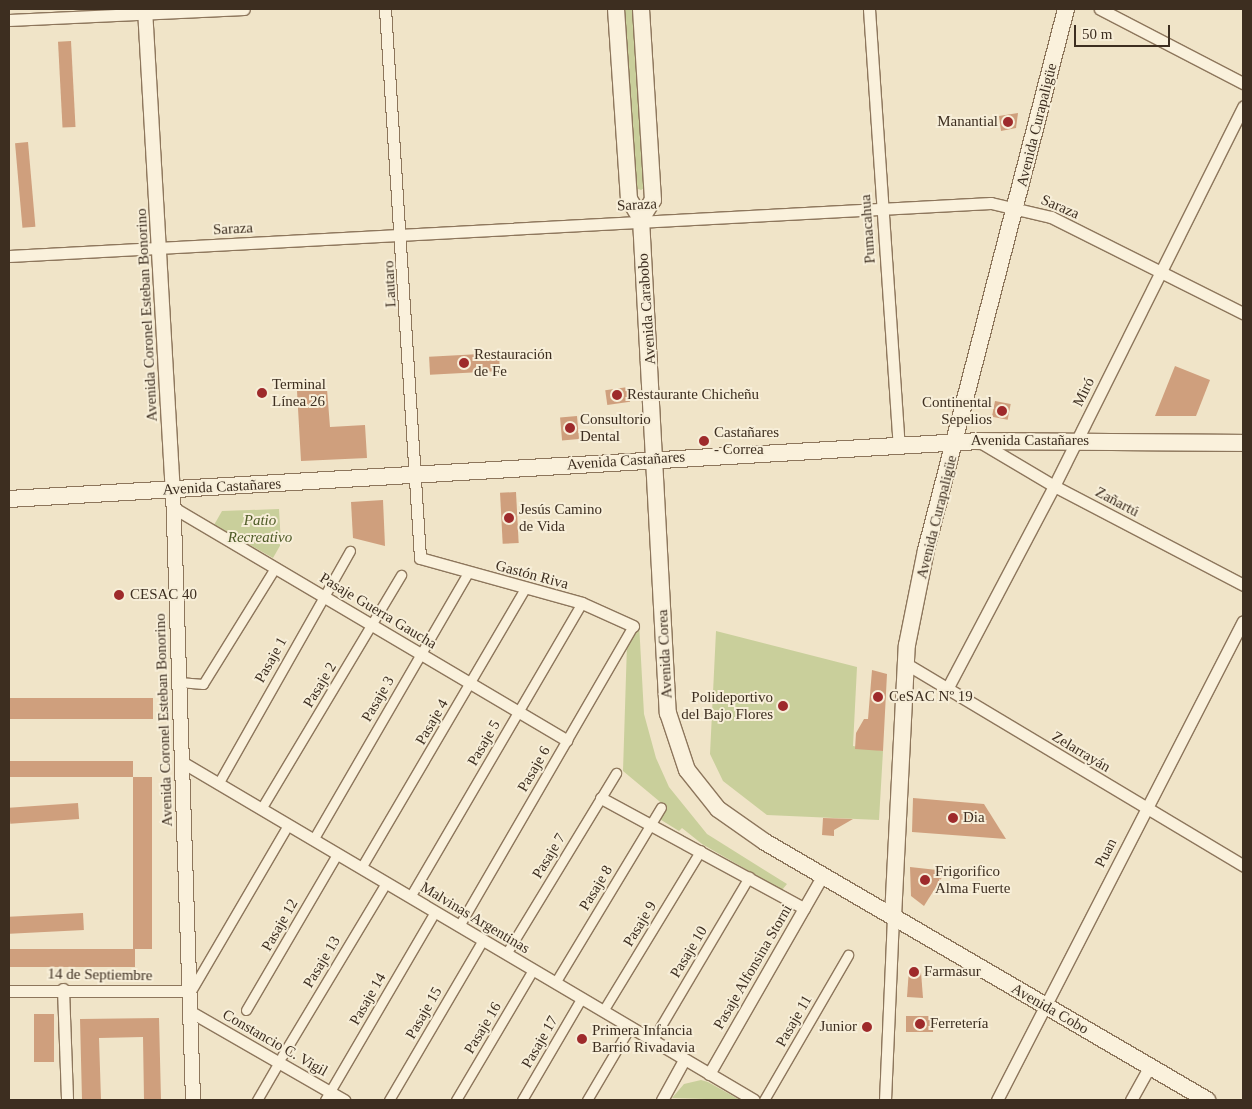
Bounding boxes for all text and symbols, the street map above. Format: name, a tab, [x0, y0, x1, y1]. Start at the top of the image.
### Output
scale bar	[1077, 15, 1173, 47]
text: 50 m	[1082, 26, 1112, 42]
street label: Avenida Curapaligüe	[1013, 61, 1061, 189]
place label: Manantial	[937, 113, 998, 131]
marker: Manantial	[1002, 116, 1014, 128]
street label: Saraza	[1038, 191, 1082, 223]
street label: Pumacahua	[857, 194, 879, 264]
street label: Saraza	[617, 195, 657, 215]
street label: Avenida Coronel Esteban Bonorino	[132, 208, 162, 422]
street label: Saraza	[213, 219, 253, 239]
street label: Avenida Carabobo	[634, 253, 660, 365]
street label: Lautaro	[380, 260, 400, 308]
place label: Restauración de Fe	[474, 345, 552, 380]
marker: Restauración de Fe	[458, 357, 470, 369]
place label: Terminal Línea 26	[272, 375, 326, 410]
street label: Miró	[1069, 375, 1099, 409]
place label: Restaurante Chicheñu	[627, 386, 759, 404]
marker: Terminal Línea 26	[256, 387, 268, 399]
marker: Restaurante Chicheñu	[611, 389, 623, 401]
place label: Continental Sepelios	[922, 393, 992, 428]
marker: Continental Sepelios	[996, 405, 1008, 417]
place label: Consultorio Dental	[580, 410, 651, 445]
marker: Consultorio Dental	[564, 422, 576, 434]
place label: Castañares - Correa	[714, 423, 779, 458]
street label: Avenida Castañares	[971, 432, 1089, 450]
marker: Castañares - Correa	[698, 435, 710, 447]
street label: Avenida Castañares	[566, 448, 686, 474]
street label: Avenida Curapaligüe	[913, 453, 961, 581]
street label: Avenida Castañares	[162, 475, 282, 499]
street label: Zañartú	[1092, 483, 1142, 521]
place label: Jesús Camino de Vida	[519, 500, 602, 535]
park label: Patio Recreativo	[228, 511, 292, 546]
marker: Jesús Camino de Vida	[503, 512, 515, 524]
street label: Gastón Riva	[494, 557, 570, 593]
street label: Pasaje Guerra Gaucha	[316, 569, 440, 653]
place label: CESAC 40	[130, 586, 197, 604]
marker: CESAC 40	[112, 588, 126, 602]
street label: Avenida Corea	[654, 609, 676, 699]
street label: Avenida Coronel Esteban Bonorino	[151, 613, 177, 827]
street label: Pasaje 1	[251, 634, 291, 686]
street label: Pasaje 2	[300, 659, 340, 711]
street label: Pasaje 3	[358, 673, 398, 725]
place label: Polideportivo del Bajo Flores	[681, 688, 773, 723]
place label: CeSAC Nº 19	[889, 688, 973, 706]
marker: CeSAC Nº 19	[871, 690, 885, 704]
street label: Pasaje 4	[412, 696, 452, 748]
marker: Polideportivo del Bajo Flores	[777, 700, 789, 712]
street label: Pasaje 5	[464, 717, 504, 769]
street label: Zelarrayán	[1049, 728, 1113, 776]
street label: Pasaje 6	[514, 743, 554, 795]
place label: Dia	[963, 809, 985, 827]
marker: Dia	[947, 812, 959, 824]
street label: Pasaje 7	[529, 830, 569, 882]
street label: Puan	[1091, 836, 1121, 870]
street label: Pasaje 8	[576, 862, 616, 914]
place label: Frigorifico Alma Fuerte	[935, 862, 1010, 897]
marker: Frigorifico Alma Fuerte	[919, 874, 931, 886]
street label: Malvinas Argentinas	[417, 878, 533, 958]
street label: Pasaje 12	[258, 896, 302, 954]
street label: Pasaje 9	[620, 898, 660, 950]
street label: Pasaje Alfonsina Storni	[710, 901, 796, 1033]
street label: Pasaje 10	[667, 923, 711, 981]
street label: Pasaje 13	[300, 933, 344, 991]
place label: Farmasur	[924, 963, 981, 981]
street label: 14 de Septiembre	[47, 965, 153, 985]
marker: Farmasur	[908, 966, 920, 978]
street label: Pasaje 14	[346, 970, 390, 1028]
street label: Avenida Cobo	[1008, 980, 1092, 1038]
street label: Pasaje 15	[402, 984, 446, 1042]
street label: Pasaje 11	[772, 992, 816, 1050]
street label: Pasaje 16	[461, 999, 505, 1057]
street label: Constancio C. Vigil	[219, 1006, 331, 1080]
street label: Pasaje 17	[518, 1013, 562, 1071]
place label: Ferretería	[930, 1015, 988, 1033]
place label: Junior	[820, 1018, 857, 1036]
marker: Ferretería	[914, 1018, 926, 1030]
place label: Primera Infancia Barrio Rivadavia	[592, 1021, 695, 1056]
marker: Junior	[861, 1021, 873, 1033]
marker: Primera Infancia Barrio Rivadavia	[576, 1033, 588, 1045]

